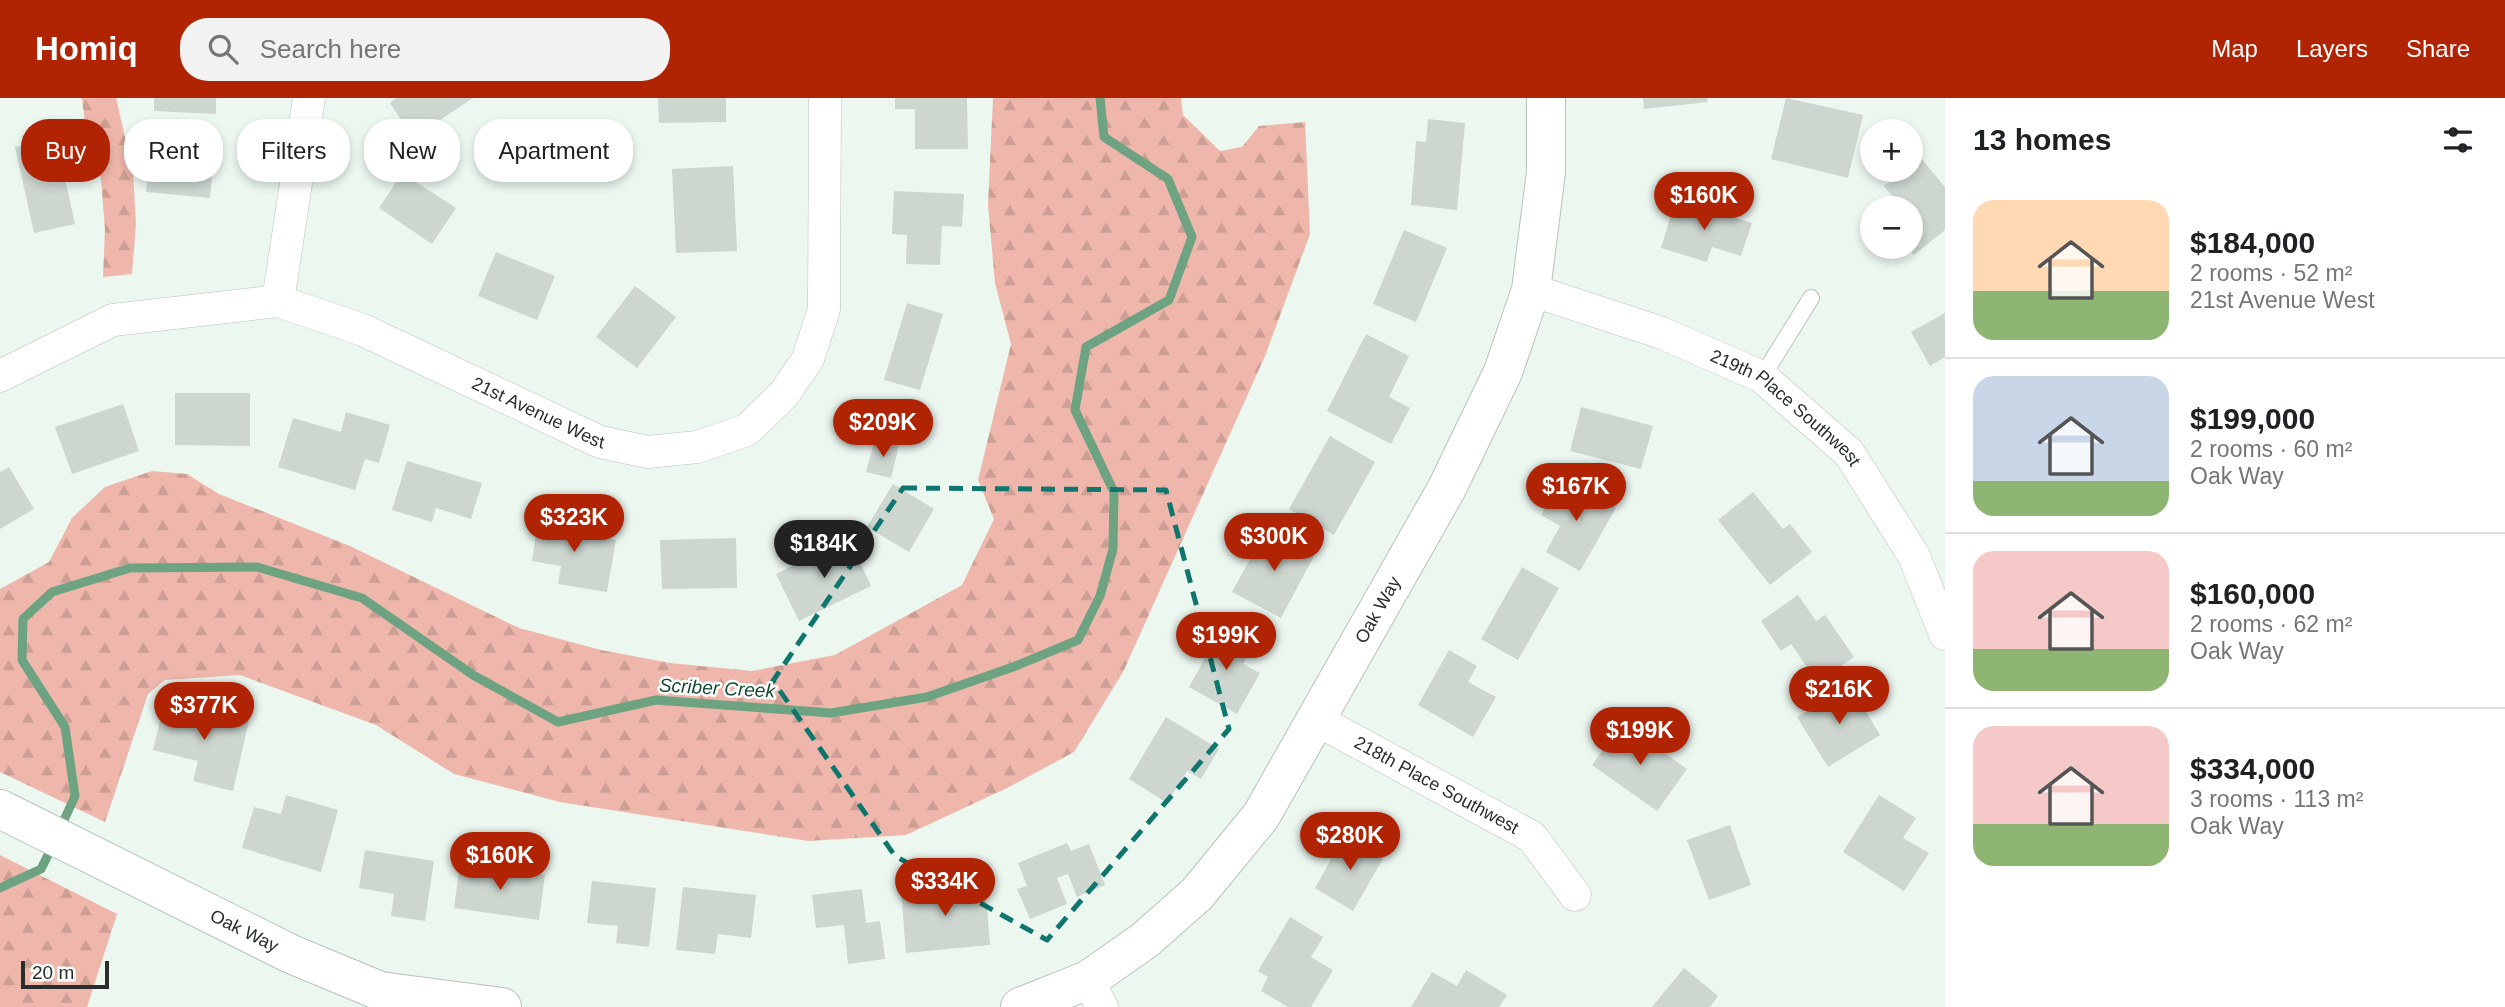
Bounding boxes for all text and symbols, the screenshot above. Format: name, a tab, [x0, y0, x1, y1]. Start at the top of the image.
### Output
search box	[180, 18, 670, 81]
text: Homiq	[35, 30, 138, 67]
icon: search	[204, 30, 242, 68]
text: Search here	[260, 34, 401, 64]
text: Map	[2211, 35, 2258, 62]
text: Layers	[2296, 35, 2368, 62]
text: Share	[2406, 35, 2470, 62]
chip: Buy	[21, 119, 110, 182]
chip: Rent	[124, 119, 223, 182]
chip: Filters	[237, 119, 350, 182]
chip: New	[364, 119, 460, 182]
chip: Apartment	[474, 119, 633, 182]
map controls	[1860, 119, 1923, 259]
button: +	[1860, 119, 1923, 182]
icon: filters	[2439, 121, 2477, 159]
text: 13 homes	[1973, 123, 2111, 156]
pin: $160K	[1655, 172, 1753, 232]
text: $160K	[1670, 182, 1738, 208]
button: −	[1860, 196, 1923, 259]
text: $184,000	[2190, 226, 2315, 259]
icon: home	[2029, 228, 2113, 312]
text: 2 rooms · 52 m²	[2190, 260, 2352, 286]
text: 21st Avenue West	[2190, 287, 2375, 313]
street label: 219th Place Southwest	[1707, 346, 1865, 470]
street label: 21st Avenue West	[469, 373, 606, 453]
pin: $209K	[834, 400, 932, 459]
text: $199,000	[2190, 402, 2315, 435]
icon: home	[2029, 404, 2113, 488]
text: $209K	[849, 409, 917, 435]
text: 2 rooms · 60 m²	[2190, 436, 2352, 462]
text: Oak Way	[2190, 463, 2284, 489]
pin: $167K	[1527, 464, 1625, 523]
text: $167K	[1542, 473, 1610, 499]
pin: $323K	[525, 494, 623, 554]
text: $323K	[540, 504, 608, 530]
pin: $300K	[1225, 514, 1323, 573]
pin: $184K	[775, 520, 873, 580]
text: $300K	[1240, 523, 1308, 549]
text: $184K	[790, 530, 858, 556]
street label: Oak Way	[1351, 573, 1405, 647]
text: $160,000	[2190, 577, 2315, 610]
icon: home	[2029, 579, 2113, 663]
text: 2 rooms · 62 m²	[2190, 611, 2352, 637]
pin: $199K	[1177, 612, 1275, 672]
text: $199K	[1192, 622, 1260, 648]
text: Oak Way	[2190, 638, 2284, 664]
pin: $216K	[1790, 666, 1888, 726]
water label: Scriber Creek	[658, 674, 777, 702]
text: $216K	[1805, 676, 1873, 702]
pin: $377K	[155, 682, 253, 742]
text: $377K	[170, 692, 238, 718]
pin: $199K	[1591, 708, 1689, 767]
text: $199K	[1606, 717, 1674, 743]
street label: 218th Place Southwest	[1351, 732, 1522, 838]
text: $334,000	[2190, 752, 2315, 785]
icon: home	[2029, 754, 2113, 838]
text: 3 rooms · 113 m²	[2190, 786, 2363, 812]
pin: $280K	[1301, 812, 1399, 872]
text: Oak Way	[2190, 813, 2284, 839]
text: $280K	[1316, 822, 1384, 848]
pin: $160K	[451, 832, 549, 892]
text: $160K	[466, 842, 534, 868]
pin: $334K	[896, 858, 994, 918]
text: $334K	[911, 868, 979, 894]
street label: Oak Way	[207, 905, 282, 956]
scale bar	[21, 958, 108, 990]
text: 20 m	[32, 962, 74, 983]

